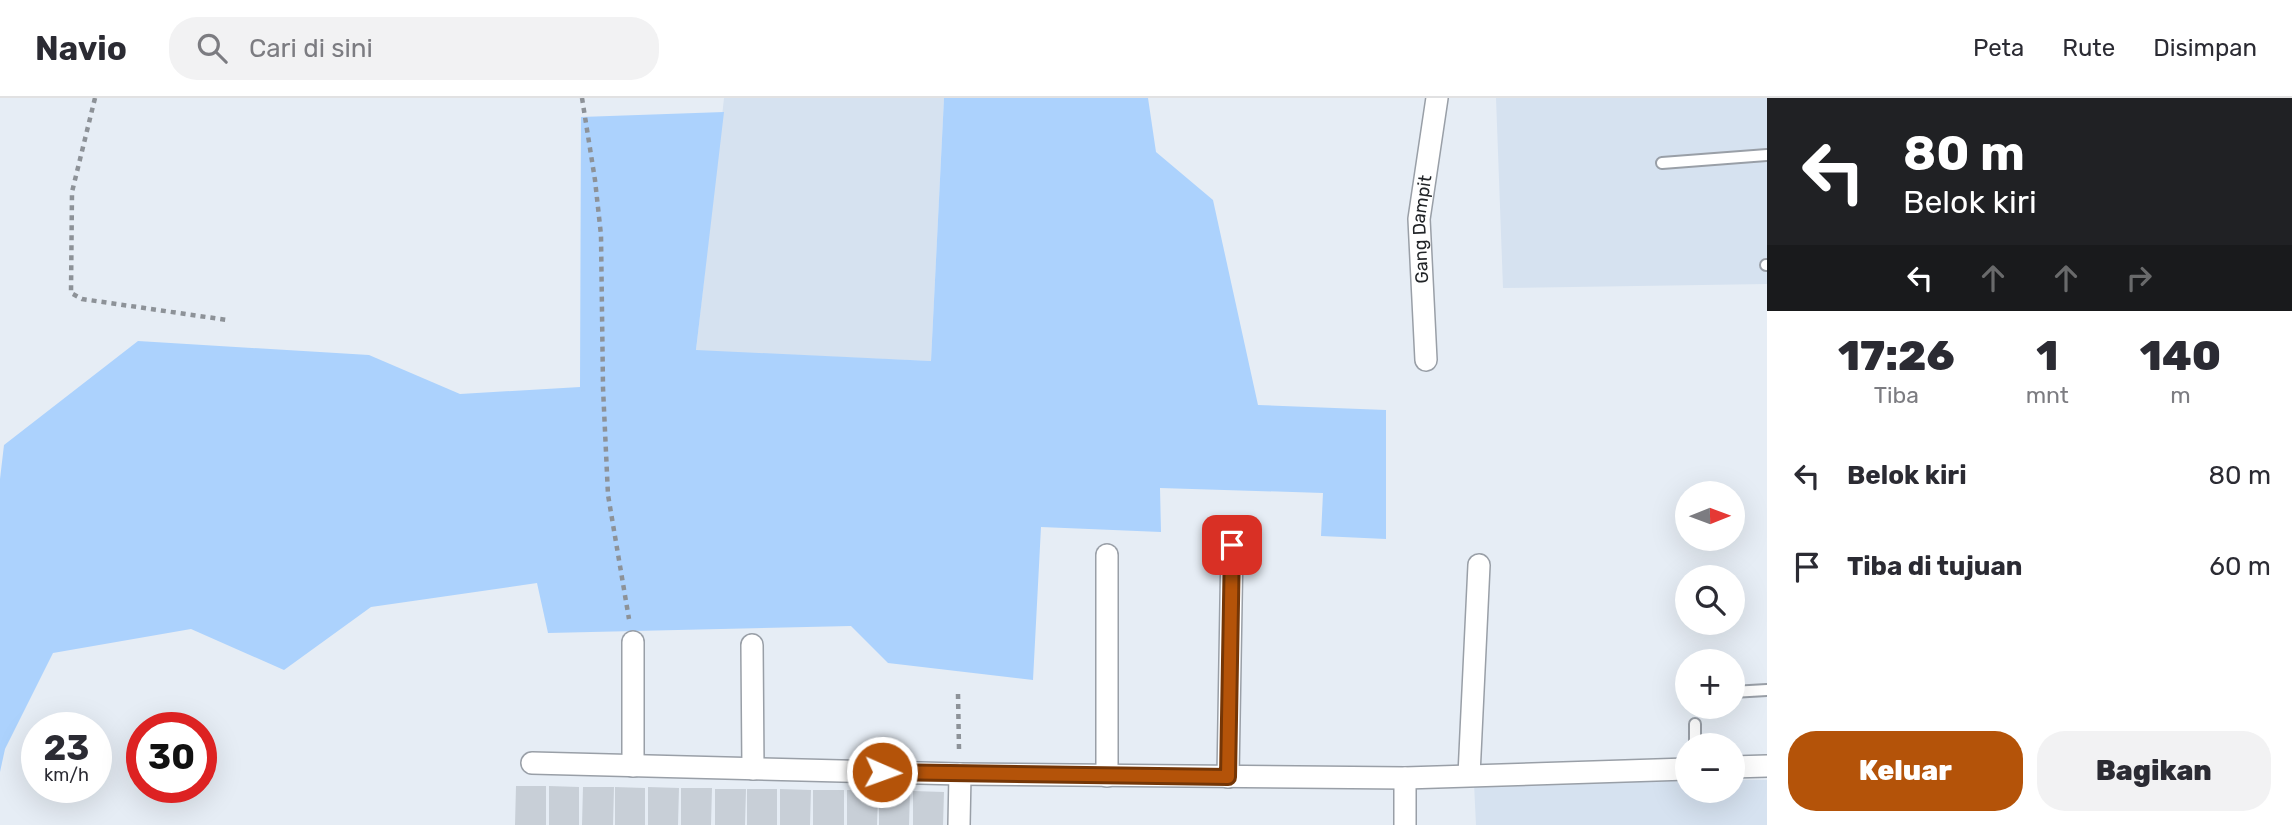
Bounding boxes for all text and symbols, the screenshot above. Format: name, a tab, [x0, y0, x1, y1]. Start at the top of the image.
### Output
search box	[169, 17, 659, 80]
text: Navio	[35, 29, 127, 68]
icon: search	[193, 29, 231, 67]
text: Cari di sini	[249, 33, 373, 64]
text: Peta	[1973, 34, 2024, 62]
text: Rute	[2062, 34, 2115, 62]
text: Disimpan	[2153, 34, 2257, 62]
text: 80 m	[1903, 124, 2025, 182]
icon: left	[1788, 126, 1879, 217]
street label: Gang Dampit	[1408, 174, 1436, 284]
text: Belok kiri	[1903, 183, 2037, 221]
icon: left	[1901, 259, 1939, 297]
icon: ahead	[1974, 259, 2012, 297]
icon: ahead	[2047, 259, 2085, 297]
icon: right	[2120, 259, 2158, 297]
text: 17:26	[1838, 331, 1955, 381]
text: 1	[2036, 331, 2058, 381]
text: 140	[2140, 331, 2221, 381]
text: Tiba	[1874, 381, 1919, 409]
text: mnt	[2026, 381, 2069, 409]
text: m	[2170, 381, 2191, 409]
icon: left	[1788, 457, 1826, 495]
text: Belok kiri	[1847, 460, 1967, 491]
text: 80 m	[2208, 460, 2271, 491]
north arrow	[1675, 481, 1745, 551]
map controls	[1675, 481, 1745, 803]
pin	[1202, 515, 1262, 575]
icon: arrive	[1213, 526, 1251, 564]
icon: arrive	[1788, 548, 1826, 586]
text: Tiba di tujuan	[1847, 551, 2022, 582]
text: 60 m	[2209, 551, 2271, 582]
button: search	[1675, 565, 1745, 635]
button: +	[1675, 649, 1745, 719]
speed limit sign: 30	[126, 712, 217, 803]
text: 23	[44, 727, 89, 769]
button: Keluar	[1788, 731, 2023, 811]
button: Bagikan	[2037, 731, 2271, 811]
button: −	[1675, 733, 1745, 803]
position arrow	[845, 735, 919, 809]
text: km/h	[44, 764, 89, 786]

